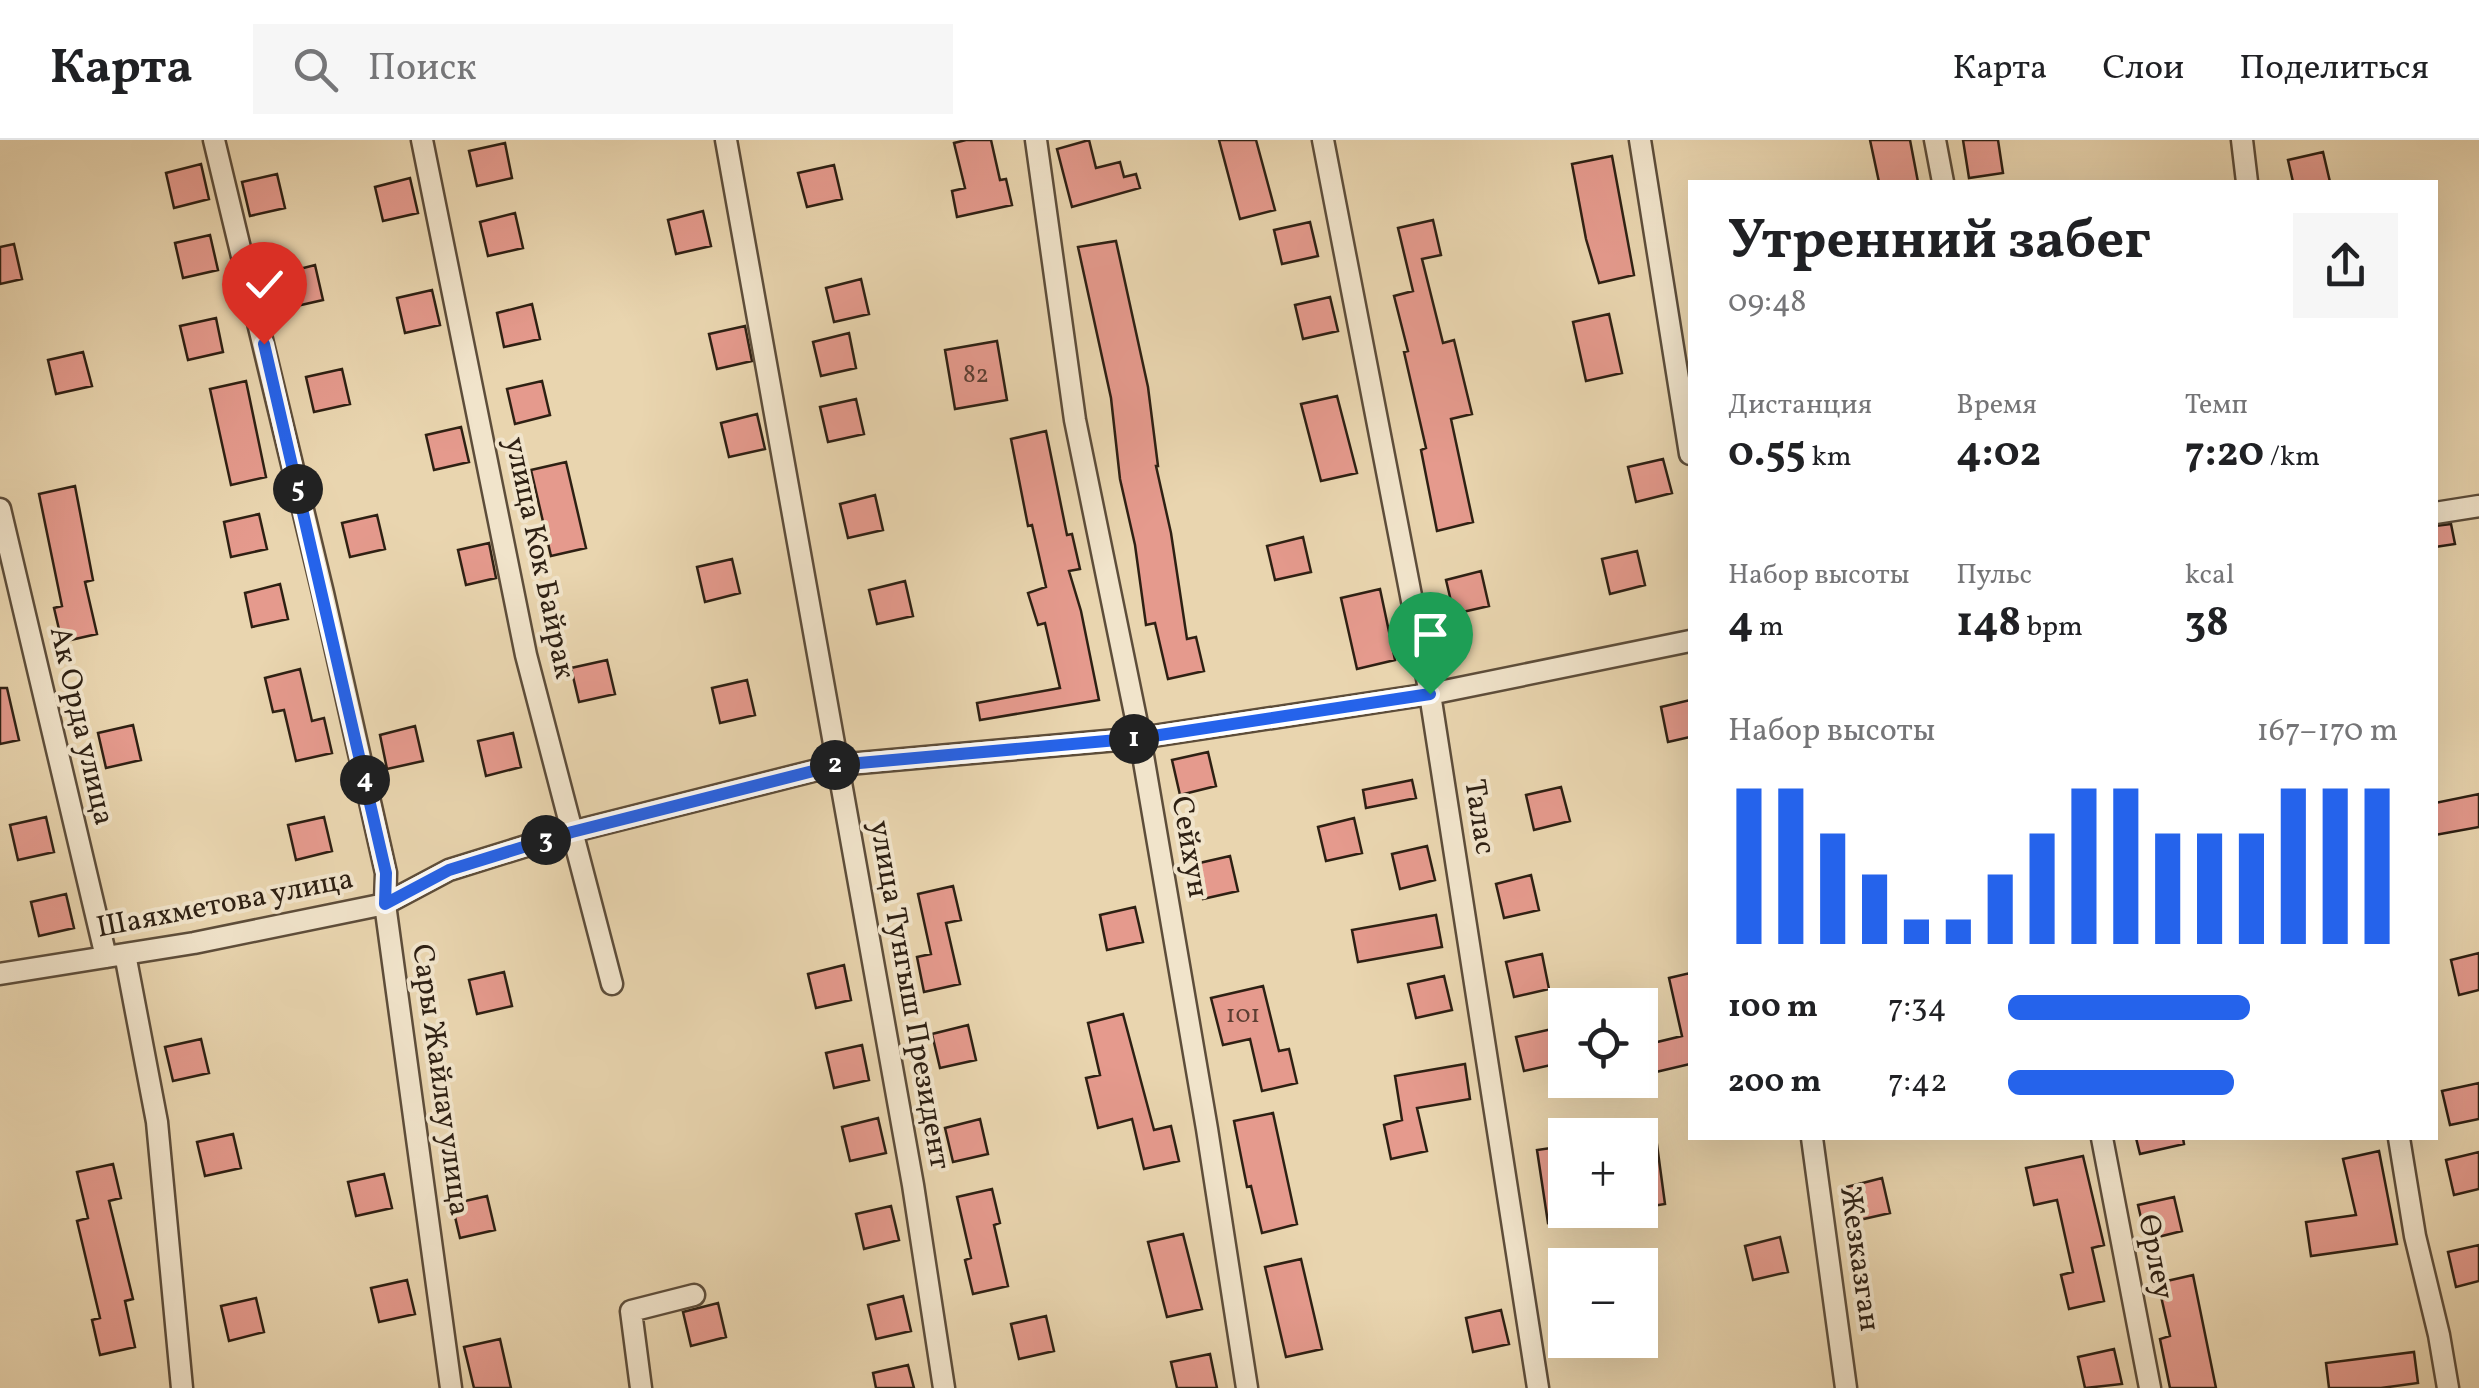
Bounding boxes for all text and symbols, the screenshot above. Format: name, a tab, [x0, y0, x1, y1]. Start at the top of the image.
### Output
search box	[253, 24, 953, 114]
text: Карта	[50, 36, 193, 103]
icon: search	[288, 42, 343, 97]
text: Поиск	[368, 43, 477, 96]
text: Карта	[1952, 45, 2047, 93]
text: Слои	[2102, 45, 2184, 93]
text: Поделиться	[2239, 45, 2429, 93]
text: Утренний забег	[1728, 205, 2151, 281]
button: share	[2293, 213, 2398, 318]
pin	[222, 242, 307, 345]
icon: check	[237, 257, 292, 312]
text: 09:48	[1728, 281, 1806, 325]
house number: 82	[963, 358, 989, 393]
text: Дистанция	[1728, 386, 1872, 425]
text: Время	[1956, 386, 2037, 425]
text: Темп	[2185, 386, 2248, 425]
text: 0.55	[1728, 425, 1806, 484]
text: 4:02	[1956, 425, 2041, 484]
text: 7:20	[2185, 425, 2264, 484]
street label: улица Кок Байрак	[493, 433, 585, 683]
text: km	[1806, 438, 1851, 477]
text: /km	[2264, 438, 2320, 477]
pin: 5	[273, 464, 323, 514]
text: 5	[291, 469, 305, 508]
text: Набор высоты	[1728, 556, 1909, 595]
text: Пульс	[1956, 556, 2032, 595]
text: kcal	[2185, 556, 2234, 595]
pin	[1388, 592, 1473, 695]
text: 4	[1728, 595, 1753, 654]
text: 148	[1956, 595, 2021, 654]
text: 38	[2185, 595, 2229, 654]
icon: arrive	[1403, 607, 1458, 662]
text: m	[1753, 608, 1784, 647]
text: bpm	[2021, 608, 2083, 647]
street label: Ак Орда улица	[38, 622, 124, 830]
text: Набор высоты	[1728, 710, 1935, 754]
text: 167–170 m	[2256, 710, 2398, 754]
pin: 1	[1109, 714, 1159, 764]
text: 1	[1128, 719, 1140, 758]
pin: 2	[810, 740, 860, 790]
text: 2	[828, 745, 842, 784]
pin: 4	[340, 755, 390, 805]
text: 4	[357, 760, 373, 799]
street label: Талас	[1452, 776, 1506, 858]
street label: Сейхун	[1159, 793, 1219, 901]
pin: 3	[521, 815, 571, 865]
street label: улица Тунгыш Президент	[858, 817, 960, 1173]
text: 3	[539, 820, 553, 859]
street label: Шаяхметова улица	[93, 858, 357, 950]
street label: Сары Жайлау улица	[400, 941, 480, 1219]
text: 100 m	[1728, 986, 1818, 1030]
text: 7:34	[1888, 986, 1947, 1030]
map controls	[1548, 988, 1658, 1358]
button: locate	[1548, 988, 1658, 1098]
house number: 101	[1226, 998, 1260, 1033]
text: 200 m	[1728, 1061, 1822, 1105]
text: 7:42	[1888, 1061, 1947, 1105]
button: +	[1548, 1118, 1658, 1228]
street label: Жезказган	[1828, 1184, 1890, 1334]
street label: Өрлеу	[2126, 1211, 2184, 1303]
button: −	[1548, 1248, 1658, 1358]

